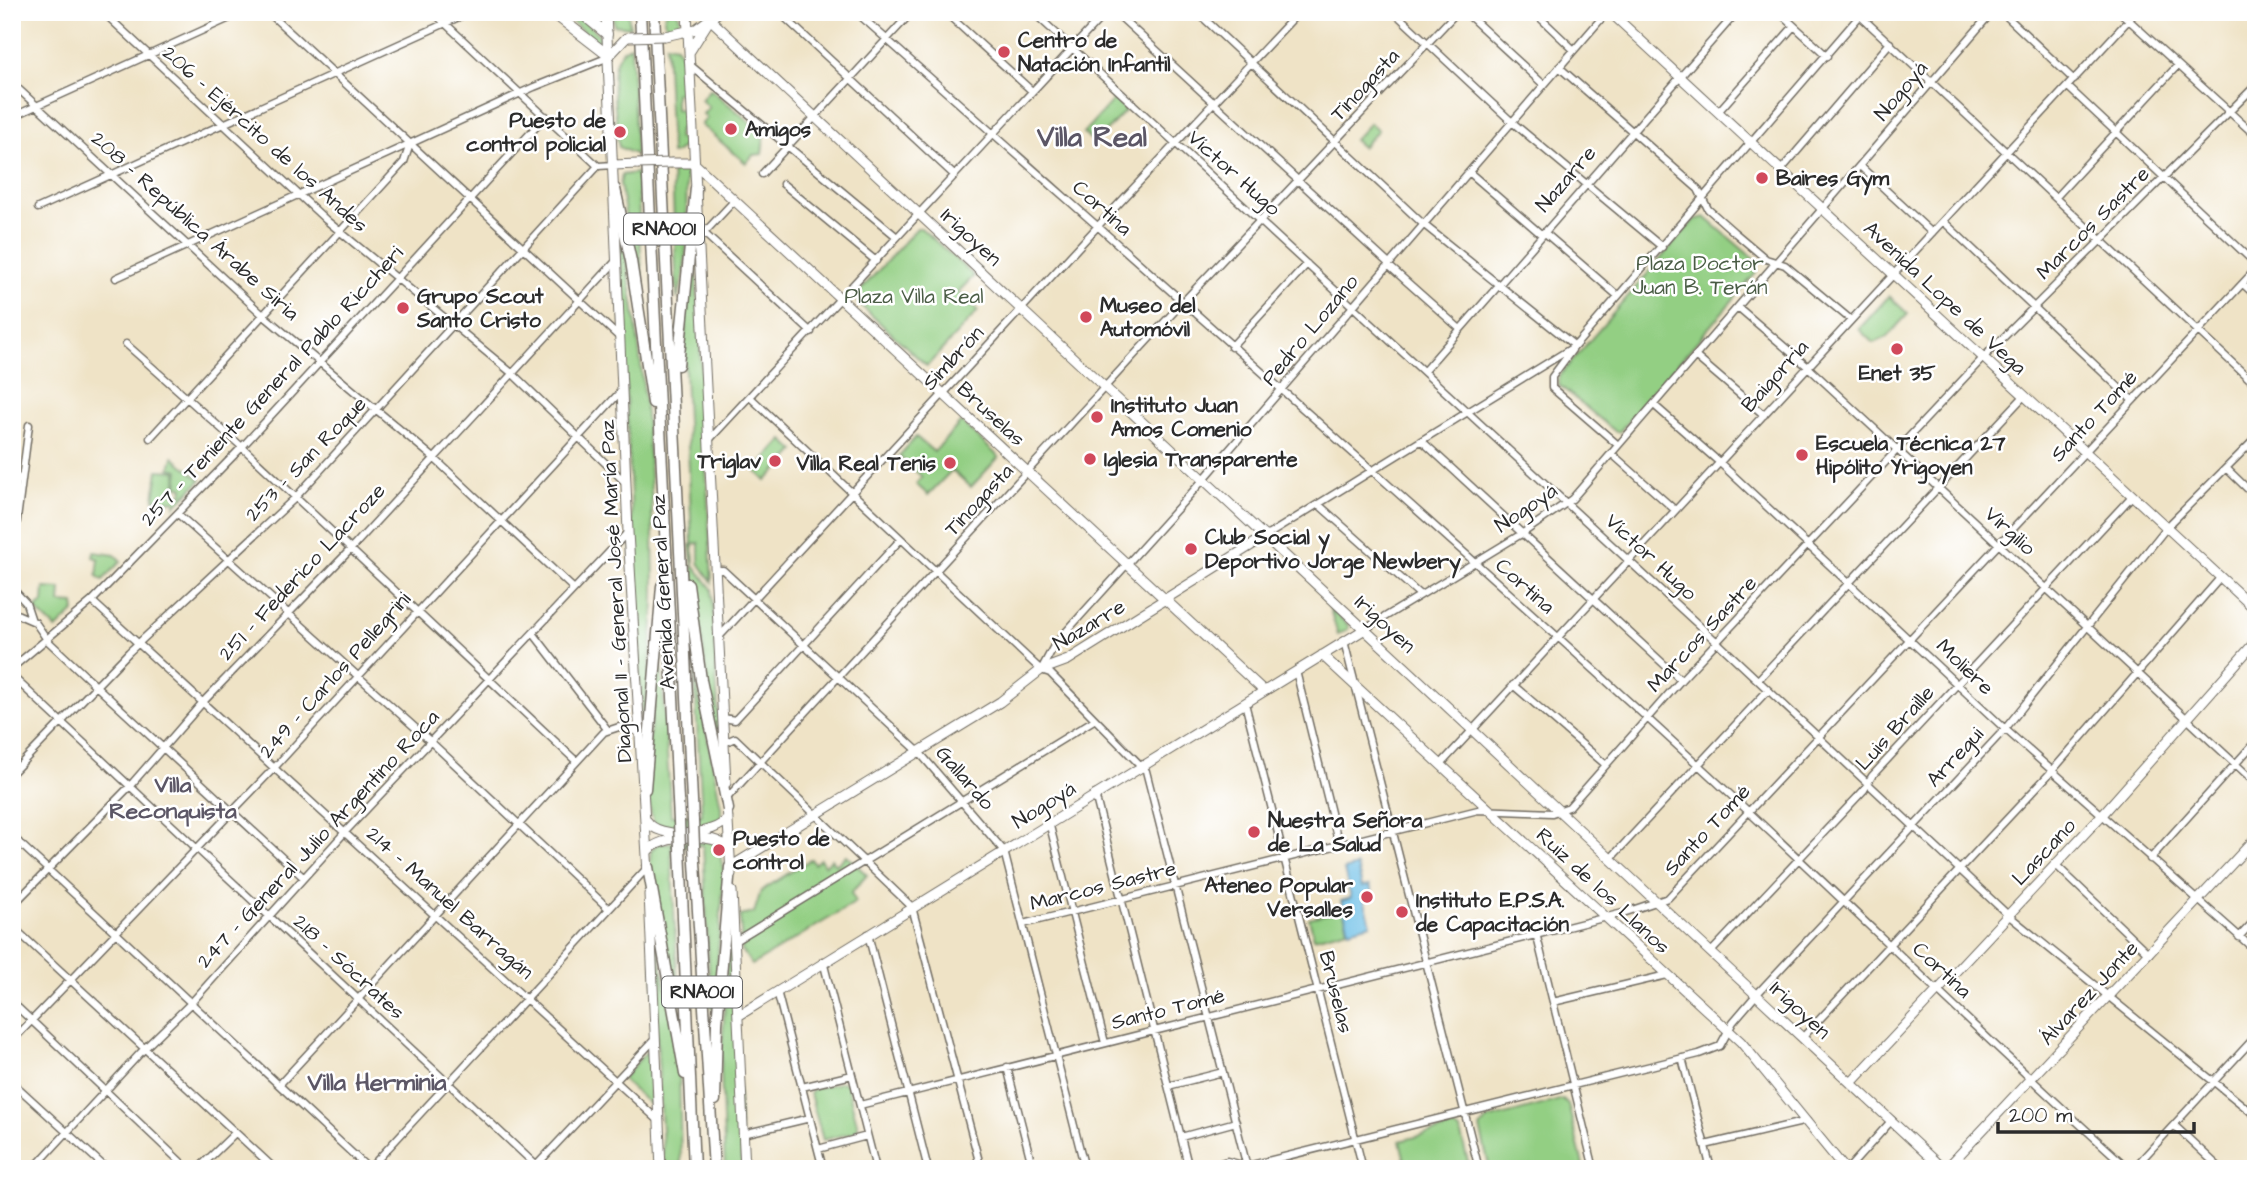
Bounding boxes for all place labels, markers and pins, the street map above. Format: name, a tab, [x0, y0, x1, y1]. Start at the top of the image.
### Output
place label: Centro de Natación Infantil	[1018, 26, 1171, 79]
marker: Centro de Natación Infantil	[996, 44, 1012, 60]
place label: Puesto de control policial	[466, 106, 607, 160]
place label: Amigos	[745, 115, 812, 146]
marker: Amigos	[723, 121, 739, 137]
marker: Puesto de control policial	[612, 124, 628, 140]
place label: Baires Gym	[1776, 164, 1890, 196]
marker: Baires Gym	[1754, 170, 1770, 186]
place label: Grupo Scout Santo Cristo	[416, 282, 544, 335]
place label: Museo del Automóvil	[1100, 291, 1196, 344]
marker: Grupo Scout Santo Cristo	[395, 300, 411, 316]
marker: Museo del Automóvil	[1078, 309, 1094, 325]
marker: Enet 35	[1889, 341, 1905, 357]
place label: Enet 35	[1859, 359, 1936, 388]
place label: Instituto Juan Amos Comenio	[1111, 391, 1252, 444]
marker: Instituto Juan Amos Comenio	[1089, 409, 1105, 425]
place label: Escuela Técnica 27 Hipólito Yrigoyen	[1816, 429, 2005, 485]
place label: Iglesia Transparente	[1104, 445, 1298, 476]
place label: Triglav	[696, 447, 761, 478]
marker: Escuela Técnica 27 Hipólito Yrigoyen	[1794, 447, 1810, 463]
place label: Villa Real Tenis	[796, 449, 936, 478]
marker: Iglesia Transparente	[1082, 451, 1098, 467]
marker: Triglav	[767, 453, 783, 469]
marker: Villa Real Tenis	[942, 455, 958, 471]
place label: Club Social y Deportivo Jorge Newbery	[1205, 523, 1461, 579]
marker: Club Social y Deportivo Jorge Newbery	[1183, 541, 1199, 557]
place label: Nuestra Señora de La Salud	[1267, 806, 1423, 859]
place label: Puesto de control	[733, 824, 830, 877]
marker: Nuestra Señora de La Salud	[1246, 824, 1262, 840]
marker: Puesto de control	[711, 842, 727, 858]
place label: Ateneo Popular Versalles	[1204, 871, 1353, 924]
place label: Instituto E.P.S.A. de Capacitación	[1415, 886, 1569, 940]
marker: Ateneo Popular Versalles	[1359, 889, 1375, 905]
marker: Instituto E.P.S.A. de Capacitación	[1394, 904, 1410, 920]

